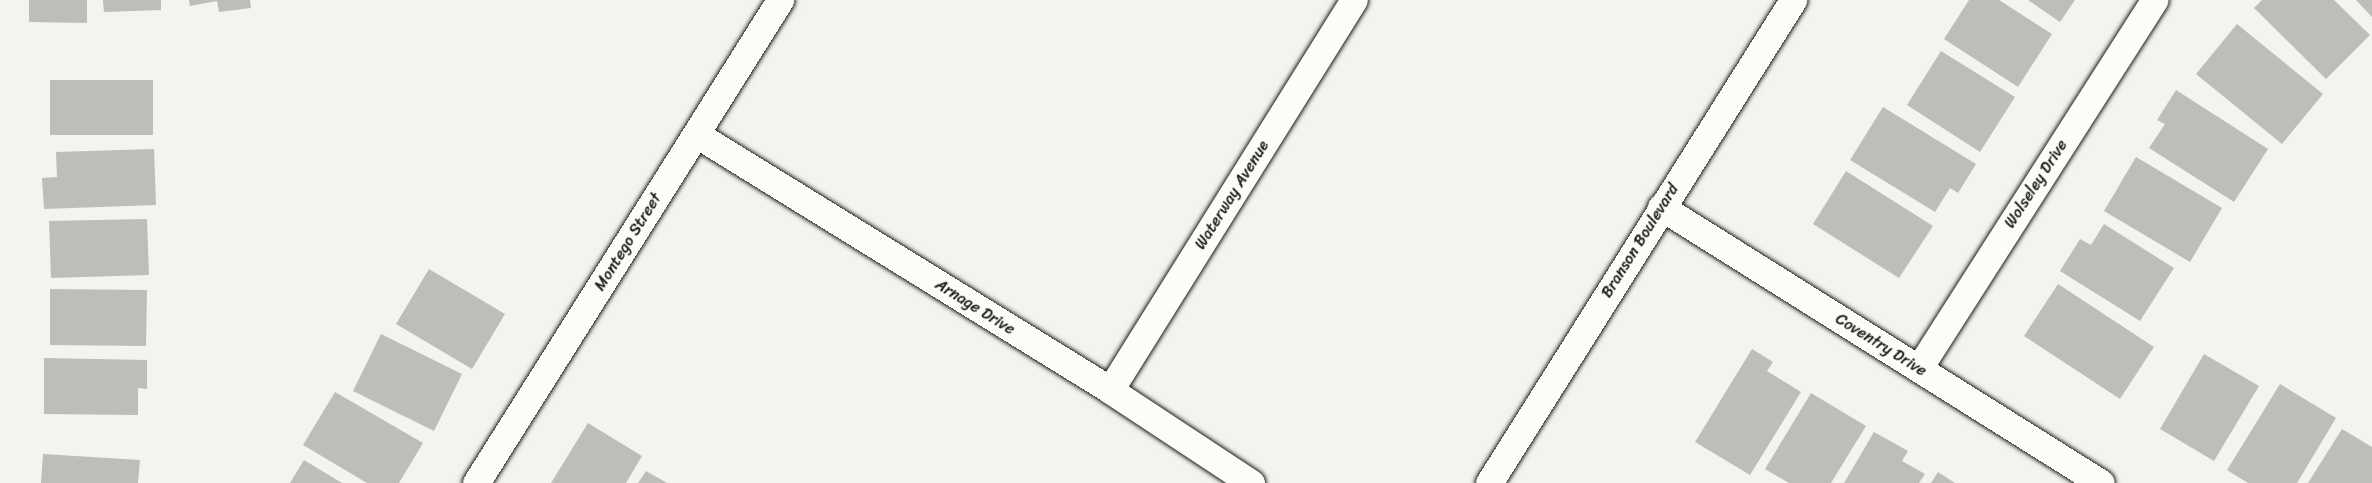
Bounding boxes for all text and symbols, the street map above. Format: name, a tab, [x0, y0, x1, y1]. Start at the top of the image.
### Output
street label: Wolseley Drive	[2000, 136, 2072, 232]
street label: Waterway Avenue	[1191, 137, 1273, 253]
street label: Branson Boulevard	[1597, 181, 1683, 301]
street label: Montego Street	[590, 190, 666, 294]
street label: Arnage Drive	[932, 275, 1018, 339]
street label: Coventry Drive	[1832, 309, 1930, 381]

